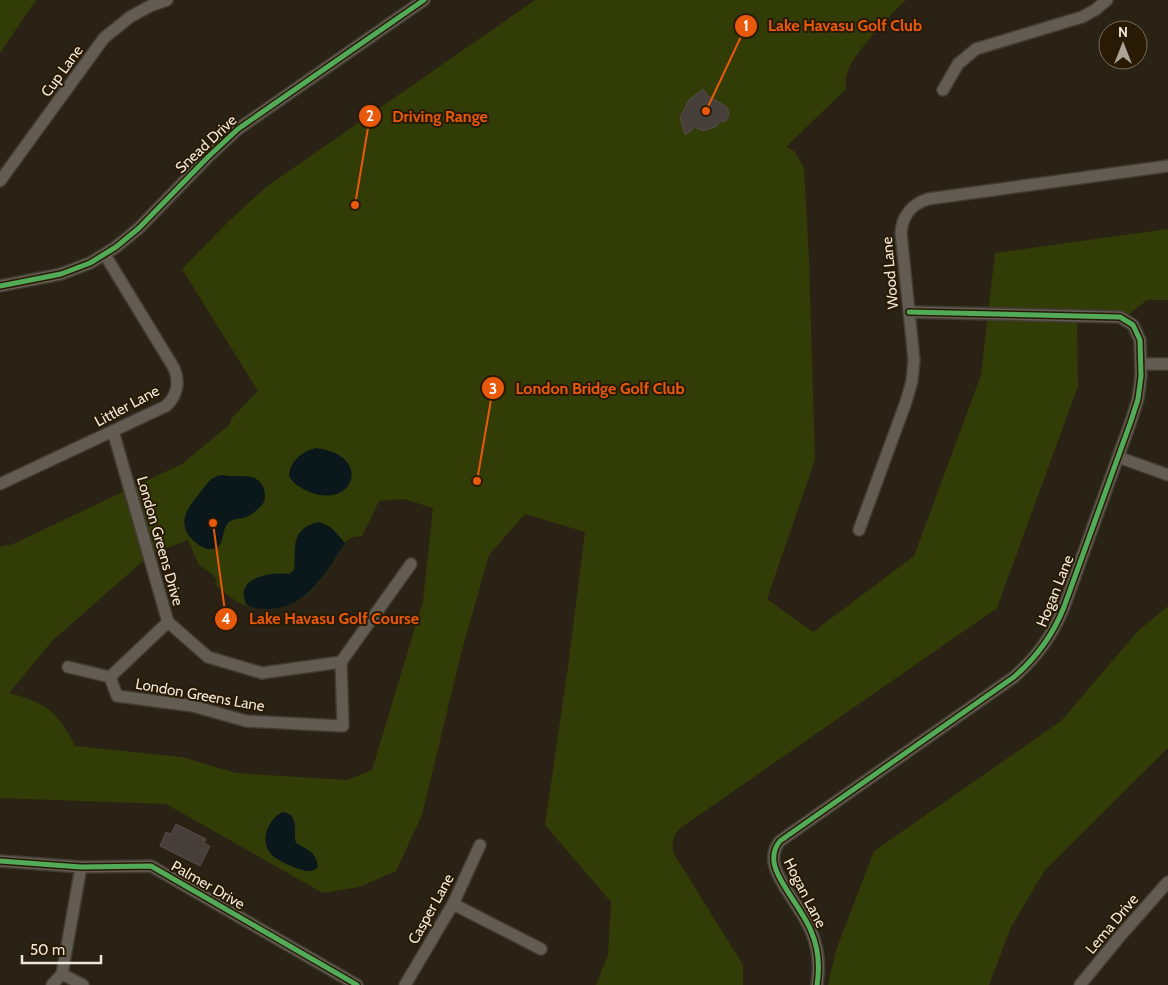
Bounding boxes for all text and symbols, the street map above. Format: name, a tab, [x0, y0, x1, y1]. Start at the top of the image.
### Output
callout: Lake Havasu Golf Club	[733, 10, 933, 41]
text: Lake Havasu Golf Club	[768, 16, 922, 35]
text: 1	[743, 17, 749, 35]
north arrow	[1098, 20, 1148, 70]
text: N	[1118, 23, 1128, 41]
street label: Cup Lane	[37, 41, 87, 100]
callout: Driving Range	[358, 101, 498, 132]
text: 2	[366, 107, 374, 125]
text: Driving Range	[392, 107, 488, 126]
street label: Snead Drive	[172, 111, 241, 177]
street label: Wood Lane	[878, 236, 902, 310]
callout: London Bridge Golf Club	[481, 373, 695, 404]
text: London Bridge Golf Club	[515, 379, 685, 398]
text: 3	[489, 380, 497, 398]
street label: Littler Lane	[91, 381, 163, 431]
street label: London Greens Drive	[133, 474, 187, 608]
street label: Hogan Lane	[1032, 552, 1078, 630]
callout: Lake Havasu Golf Course	[214, 603, 429, 634]
text: Lake Havasu Golf Course	[249, 609, 419, 628]
text: 4	[221, 610, 231, 628]
street label: London Greens Lane	[134, 675, 266, 715]
street label: Hogan Lane	[780, 855, 830, 931]
street label: Palmer Drive	[168, 857, 248, 913]
street label: Casper Lane	[404, 870, 458, 947]
street label: Lema Drive	[1082, 890, 1142, 958]
scale bar	[22, 932, 101, 964]
text: 50 m	[30, 941, 65, 959]

